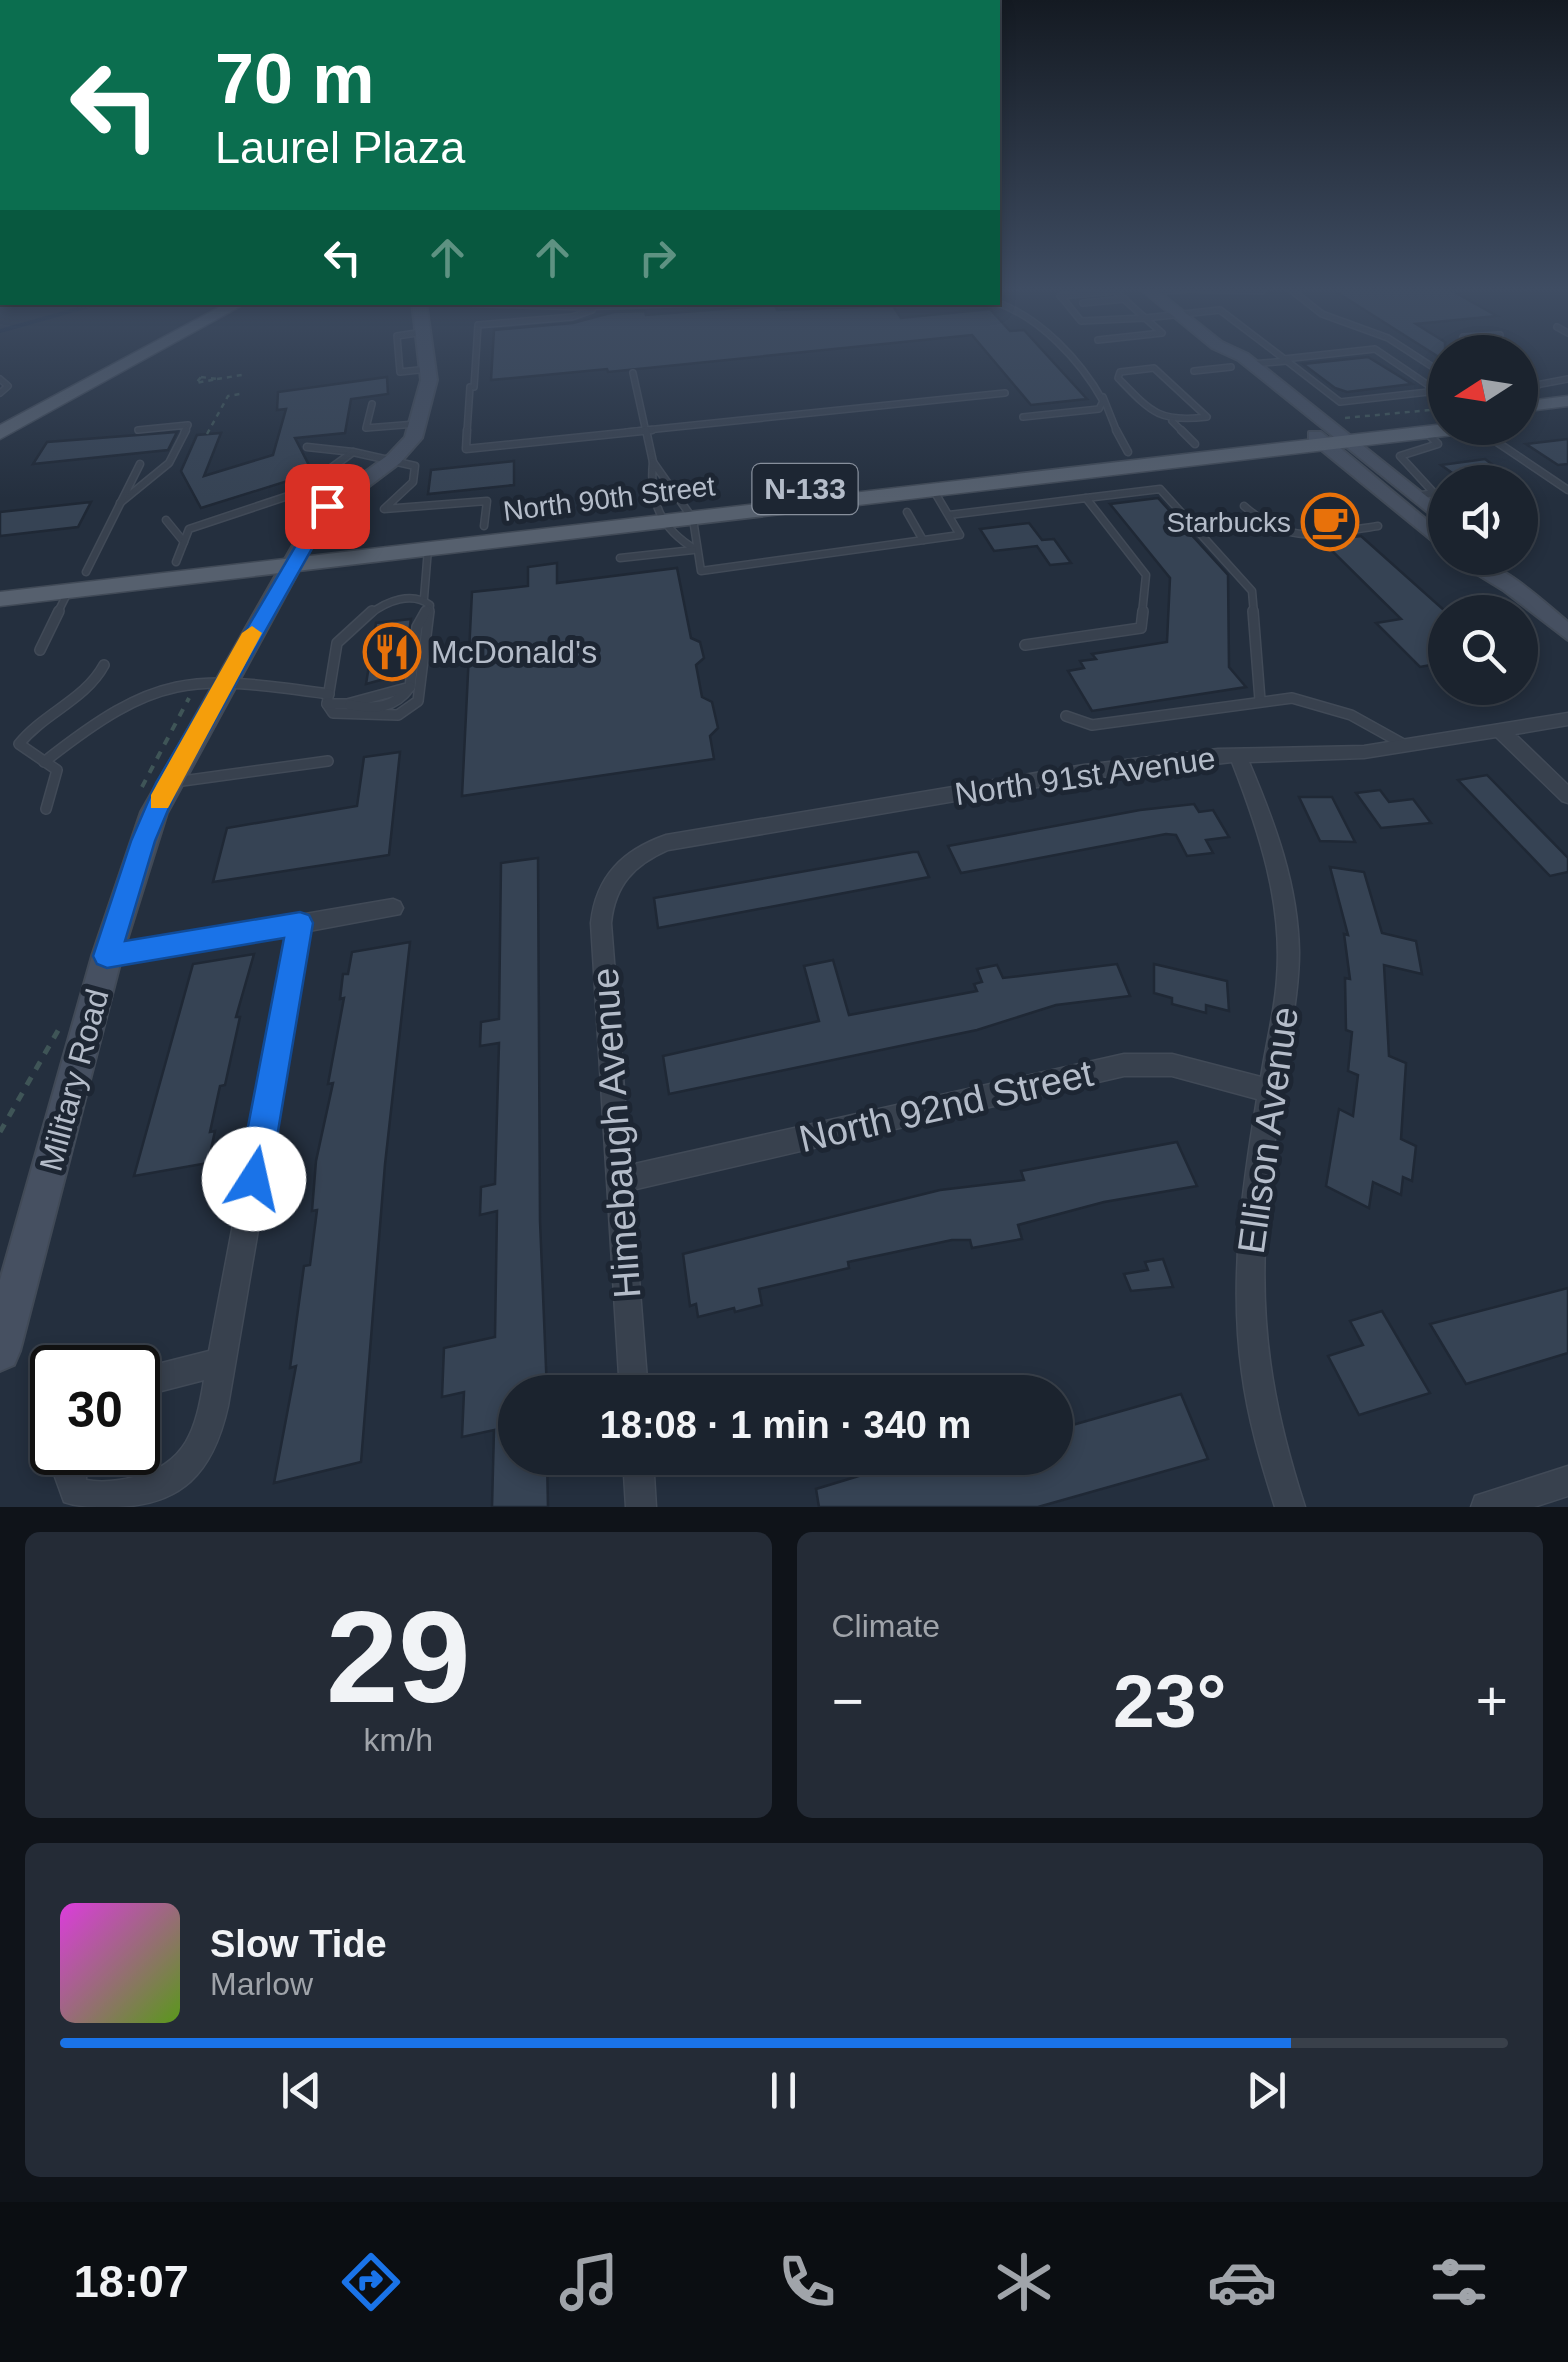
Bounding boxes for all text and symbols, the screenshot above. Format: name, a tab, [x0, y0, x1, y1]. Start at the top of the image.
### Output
icon: left	[50, 40, 180, 170]
text: 70 m	[215, 40, 375, 118]
text: Laurel Plaza	[215, 122, 465, 173]
icon: left	[315, 230, 370, 285]
icon: ahead	[420, 230, 475, 285]
icon: ahead	[525, 230, 580, 285]
icon: right	[630, 230, 685, 285]
north arrow	[1428, 335, 1538, 445]
map controls	[1428, 335, 1538, 705]
pin	[285, 464, 370, 549]
road number: N-133	[752, 464, 858, 514]
button: sound	[1428, 465, 1538, 575]
street label: North 90th Street	[501, 470, 717, 527]
icon: arrive	[300, 479, 355, 534]
cafe icon: Starbucks	[1300, 492, 1360, 552]
place label: Starbucks	[1167, 507, 1291, 538]
button: search	[1428, 595, 1538, 705]
restaurant icon: McDonald's	[362, 622, 422, 682]
place label: McDonald's	[431, 634, 597, 670]
street label: North 91st Avenue	[952, 740, 1218, 812]
street label: Himebaugh Avenue	[584, 966, 648, 1300]
street label: Military Road	[32, 985, 116, 1175]
street label: Ellison Avenue	[1230, 1004, 1306, 1256]
street label: North 92nd Street	[795, 1052, 1097, 1160]
position arrow	[202, 1127, 306, 1231]
speed limit sign: 30	[30, 1345, 160, 1475]
text: 18:08 · 1 min · 340 m	[600, 1404, 971, 1446]
text: 29	[326, 1584, 471, 1730]
text: Climate	[832, 1608, 940, 1644]
text: 23°	[1113, 1659, 1226, 1743]
text: −	[832, 1670, 864, 1732]
text: +	[1476, 1670, 1508, 1732]
text: km/h	[364, 1722, 433, 1758]
text: Slow Tide	[210, 1923, 387, 1965]
text: Marlow	[210, 1966, 313, 2002]
icon: previous	[274, 2063, 329, 2118]
icon: pause	[756, 2063, 811, 2118]
icon: next	[1239, 2063, 1294, 2118]
icon: directions	[336, 2247, 406, 2317]
icon: music	[554, 2247, 624, 2317]
icon: phone	[772, 2247, 842, 2317]
icon: climate	[989, 2247, 1059, 2317]
icon: car	[1207, 2247, 1277, 2317]
icon: filters	[1424, 2247, 1494, 2317]
text: 18:07	[74, 2256, 189, 2307]

